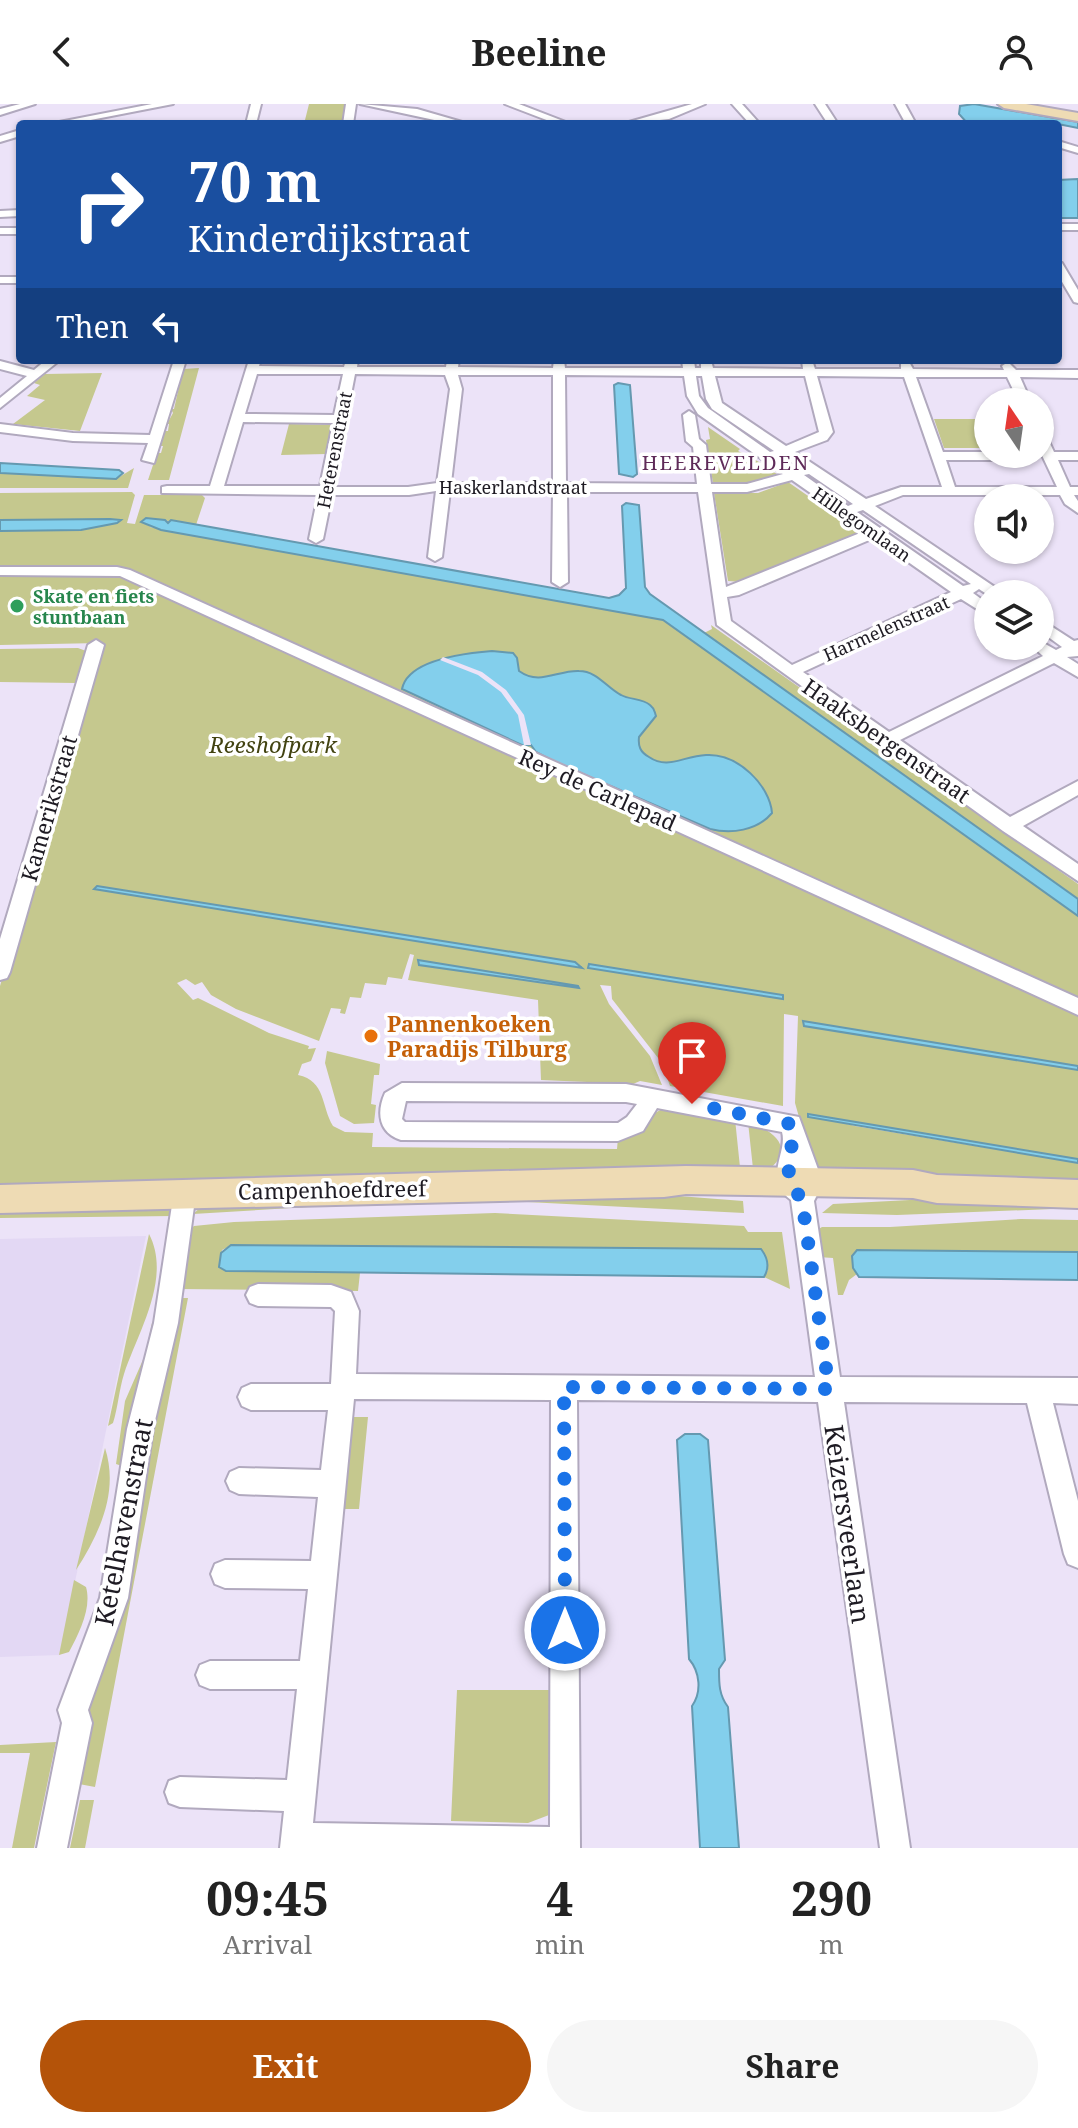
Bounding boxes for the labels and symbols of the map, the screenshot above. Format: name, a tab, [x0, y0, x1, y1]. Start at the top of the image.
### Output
north arrow	[974, 388, 1054, 468]
street label: Heterenstraat	[311, 389, 357, 511]
district label: HEEREVELDEN	[642, 449, 810, 476]
street label: Haskerlandstraat	[439, 475, 587, 499]
street label: Hillegomlaan	[808, 481, 916, 567]
place label: Skate en fiets stuntbaan	[33, 584, 154, 629]
street label: Harmelenstraat	[819, 589, 953, 667]
marker: Skate en fiets stuntbaan	[8, 597, 26, 615]
street label: Haaksbergenstraat	[797, 671, 977, 809]
park label: Reeshofpark	[208, 729, 338, 759]
street label: Kamerikstraat	[13, 731, 83, 885]
street label: Rey de Carlepad	[514, 741, 682, 837]
place label: Pannenkoeken Paradijs Tilburg	[387, 1008, 568, 1063]
pin	[658, 1022, 726, 1104]
marker: Pannenkoeken Paradijs Tilburg	[362, 1027, 380, 1045]
street label: Campenhoefdreef	[238, 1172, 428, 1206]
street label: Ketelhavenstraat	[85, 1415, 161, 1629]
street label: Keizersveerlaan	[816, 1422, 880, 1626]
position arrow	[523, 1588, 607, 1672]

